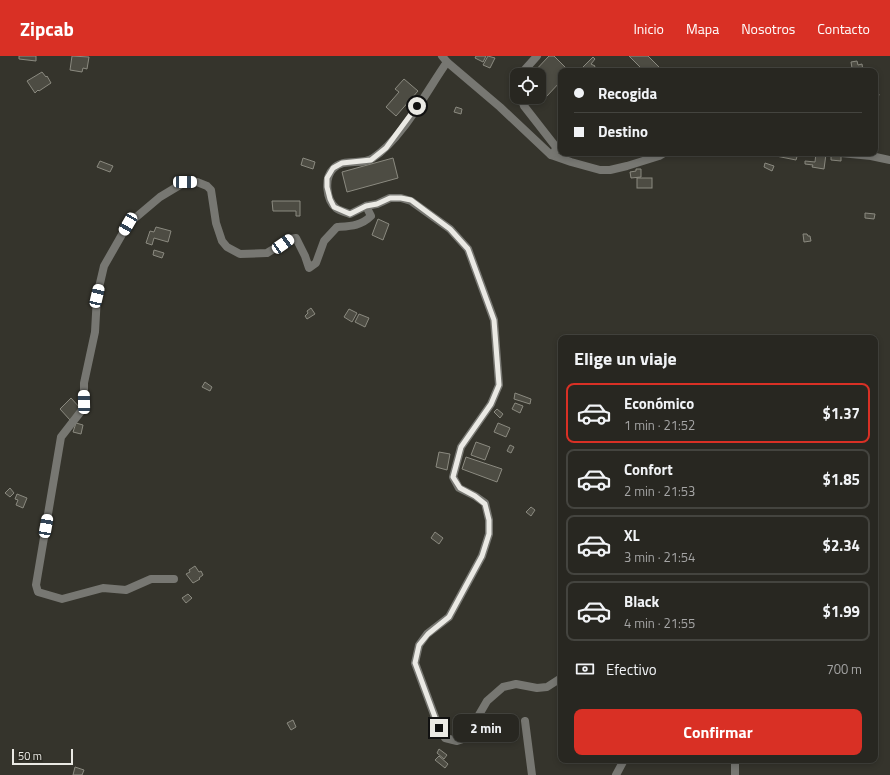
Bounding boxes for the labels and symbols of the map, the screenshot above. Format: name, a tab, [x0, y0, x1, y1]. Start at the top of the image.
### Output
route start	[408, 97, 426, 115]
car	[173, 176, 197, 188]
car	[117, 211, 139, 237]
car	[270, 232, 296, 256]
car	[88, 283, 106, 309]
car	[78, 390, 90, 414]
car	[38, 513, 54, 539]
callout: 2 min	[453, 714, 519, 742]
route end	[430, 719, 448, 737]
scale bar	[12, 747, 73, 766]

